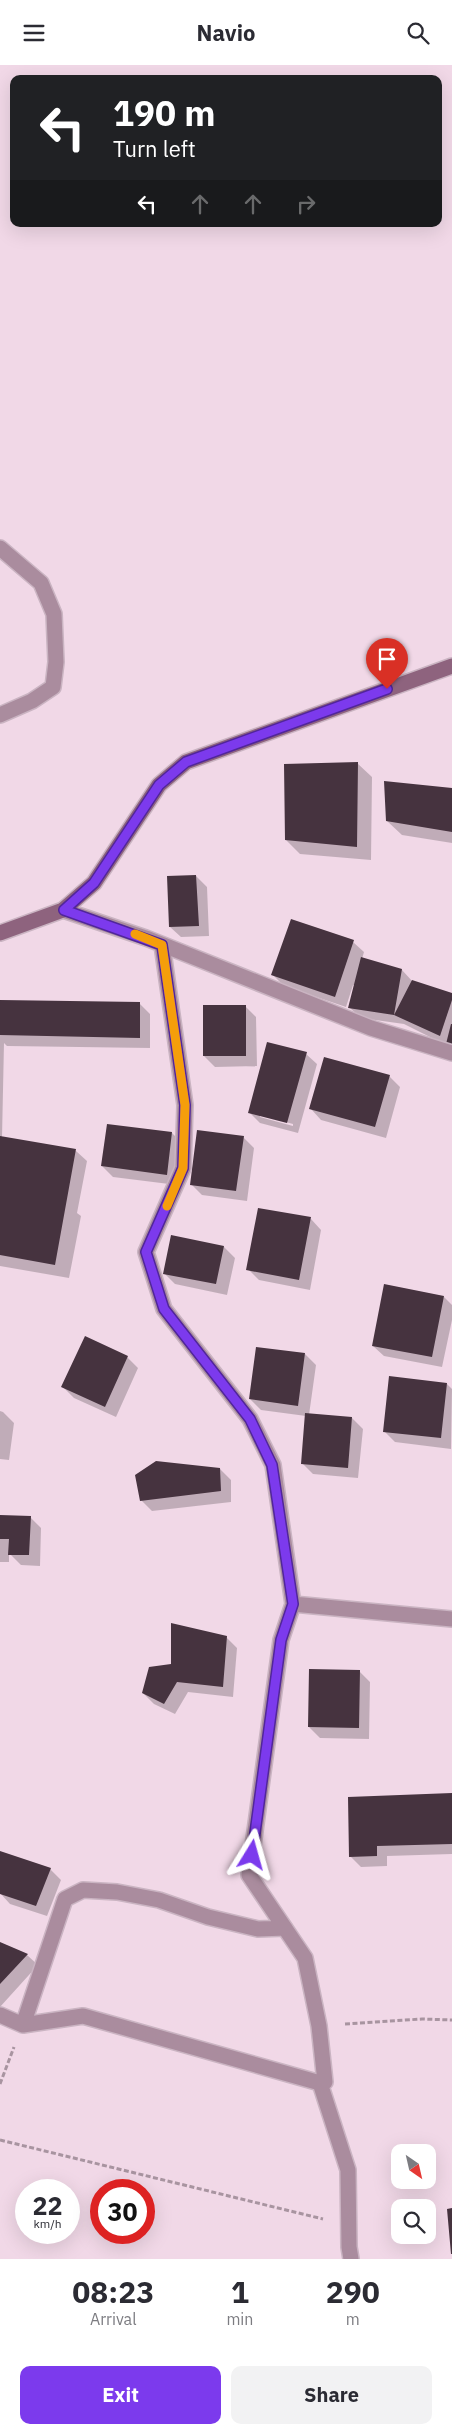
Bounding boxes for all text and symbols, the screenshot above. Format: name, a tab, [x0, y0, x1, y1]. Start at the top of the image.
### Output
text: Navio	[197, 18, 255, 47]
icon: menu	[20, 19, 48, 47]
icon: search	[404, 19, 432, 47]
text: 190 m	[113, 90, 216, 136]
icon: left	[30, 95, 95, 160]
text: Turn left	[113, 134, 196, 163]
icon: left	[133, 190, 161, 218]
icon: ahead	[186, 190, 214, 218]
icon: ahead	[239, 190, 267, 218]
icon: right	[292, 190, 320, 218]
pin	[366, 638, 408, 689]
icon: arrive	[373, 645, 401, 673]
position arrow	[225, 1828, 277, 1880]
north arrow	[391, 2144, 436, 2189]
map controls	[391, 2144, 436, 2244]
speed limit sign: 30	[90, 2179, 155, 2244]
text: 22	[32, 2189, 63, 2222]
button: search	[391, 2199, 436, 2244]
text: km/h	[33, 2216, 62, 2231]
text: 08:23	[72, 2272, 154, 2311]
text: 1	[231, 2272, 249, 2311]
text: 290	[326, 2272, 380, 2311]
text: Arrival	[90, 2309, 137, 2329]
text: min	[226, 2309, 253, 2329]
text: m	[346, 2309, 360, 2329]
button: Exit	[20, 2366, 221, 2424]
button: Share	[231, 2366, 432, 2424]

